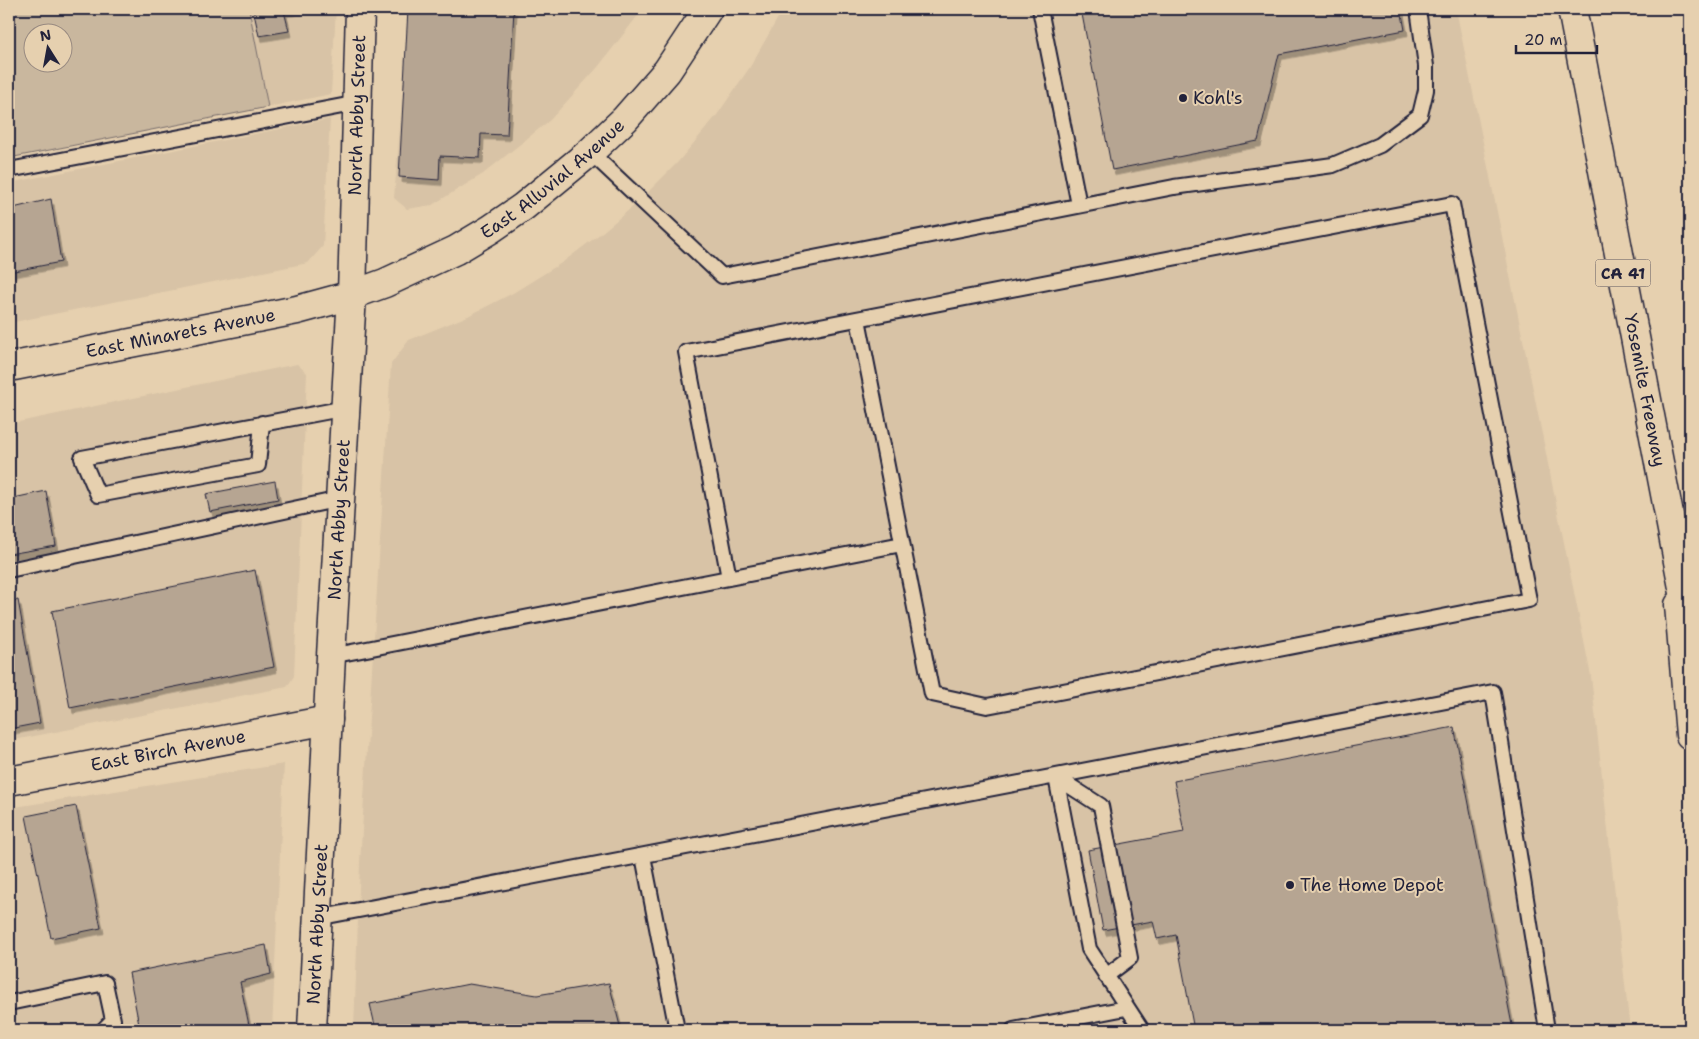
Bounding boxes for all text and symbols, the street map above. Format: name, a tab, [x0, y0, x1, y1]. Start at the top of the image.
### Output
north arrow	[22, 22, 72, 72]
scale bar	[1516, 22, 1598, 54]
text: N	[38, 25, 53, 45]
text: 20 m	[1524, 30, 1563, 50]
street label: North Abby Street	[343, 34, 371, 196]
place label: Kohl's	[1193, 86, 1243, 110]
marker: Kohl's	[1177, 92, 1189, 104]
street label: East Alluvial Avenue	[476, 114, 630, 245]
road number: CA 41	[1596, 260, 1650, 286]
street label: East Minarets Avenue	[84, 303, 277, 363]
street label: Yosemite Freeway	[1619, 311, 1672, 469]
street label: North Abby Street	[322, 439, 356, 601]
street label: East Birch Avenue	[89, 724, 248, 777]
street label: North Abby Street	[301, 843, 333, 1005]
place label: The Home Depot	[1300, 873, 1444, 897]
marker: The Home Depot	[1284, 879, 1296, 891]

